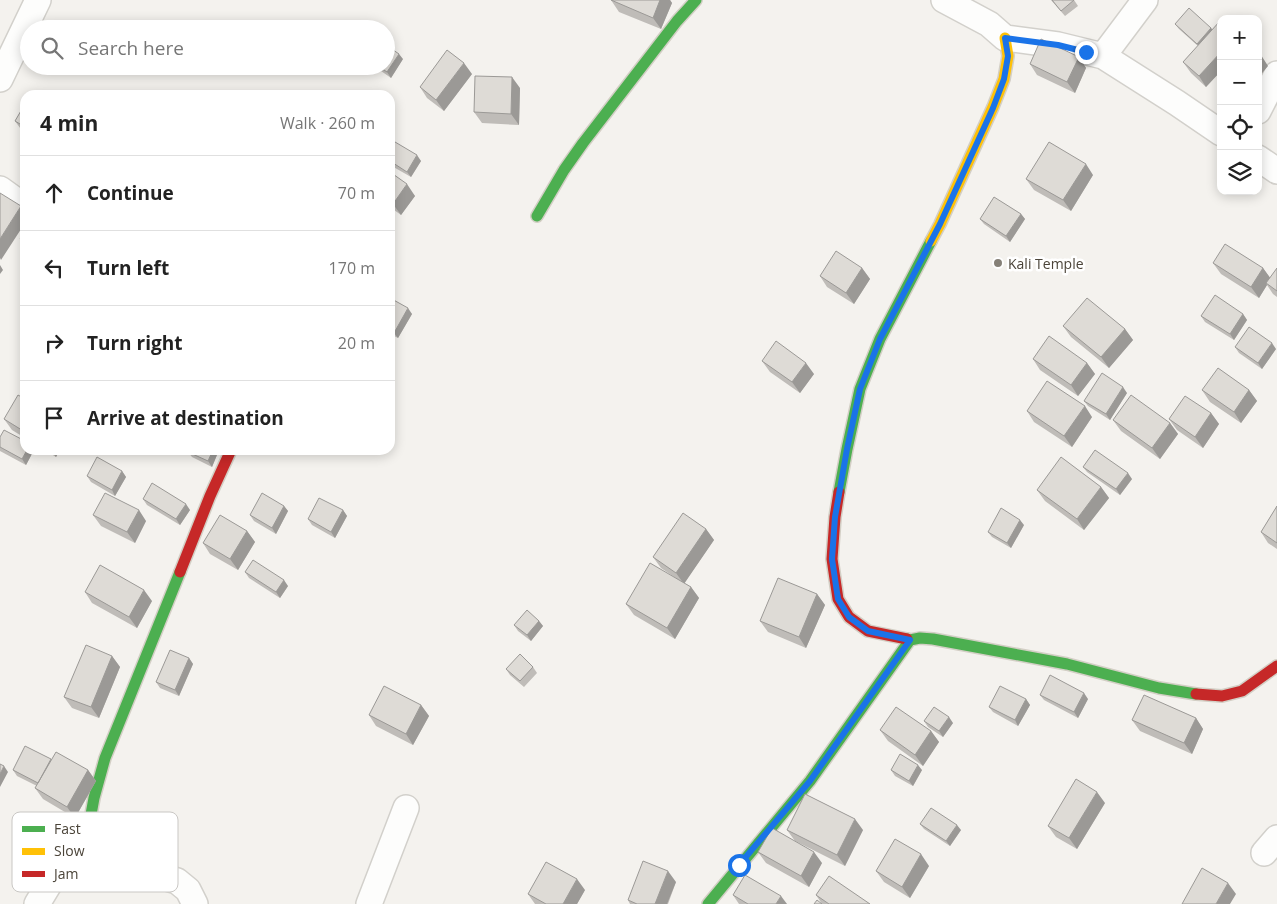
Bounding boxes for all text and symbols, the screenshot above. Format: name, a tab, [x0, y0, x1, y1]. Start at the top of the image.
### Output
map controls	[1217, 15, 1262, 195]
button: +	[1217, 15, 1262, 60]
search box	[20, 20, 395, 75]
icon: search	[38, 34, 66, 62]
text: Search here	[78, 35, 184, 61]
route end	[1075, 41, 1098, 64]
button: −	[1217, 60, 1262, 105]
button: locate	[1217, 105, 1262, 150]
text: 4 min	[40, 109, 98, 137]
text: Walk · 260 m	[280, 112, 375, 134]
button: layers	[1217, 150, 1262, 195]
icon: ahead	[40, 179, 68, 207]
text: Continue	[87, 180, 174, 206]
text: 70 m	[338, 182, 375, 204]
icon: left	[40, 254, 68, 282]
place label: Kali Temple	[1008, 254, 1084, 273]
text: Turn left	[87, 255, 169, 281]
text: 170 m	[329, 257, 375, 279]
marker: Kali Temple	[992, 257, 1004, 269]
icon: right	[40, 329, 68, 357]
text: Turn right	[87, 330, 182, 356]
text: 20 m	[338, 332, 375, 354]
icon: arrive	[40, 404, 68, 432]
text: Arrive at destination	[87, 405, 284, 431]
legend	[12, 812, 178, 892]
text: Fast	[54, 819, 81, 838]
text: Slow	[54, 841, 85, 860]
route start	[728, 854, 751, 877]
text: Jam	[52, 864, 79, 883]

